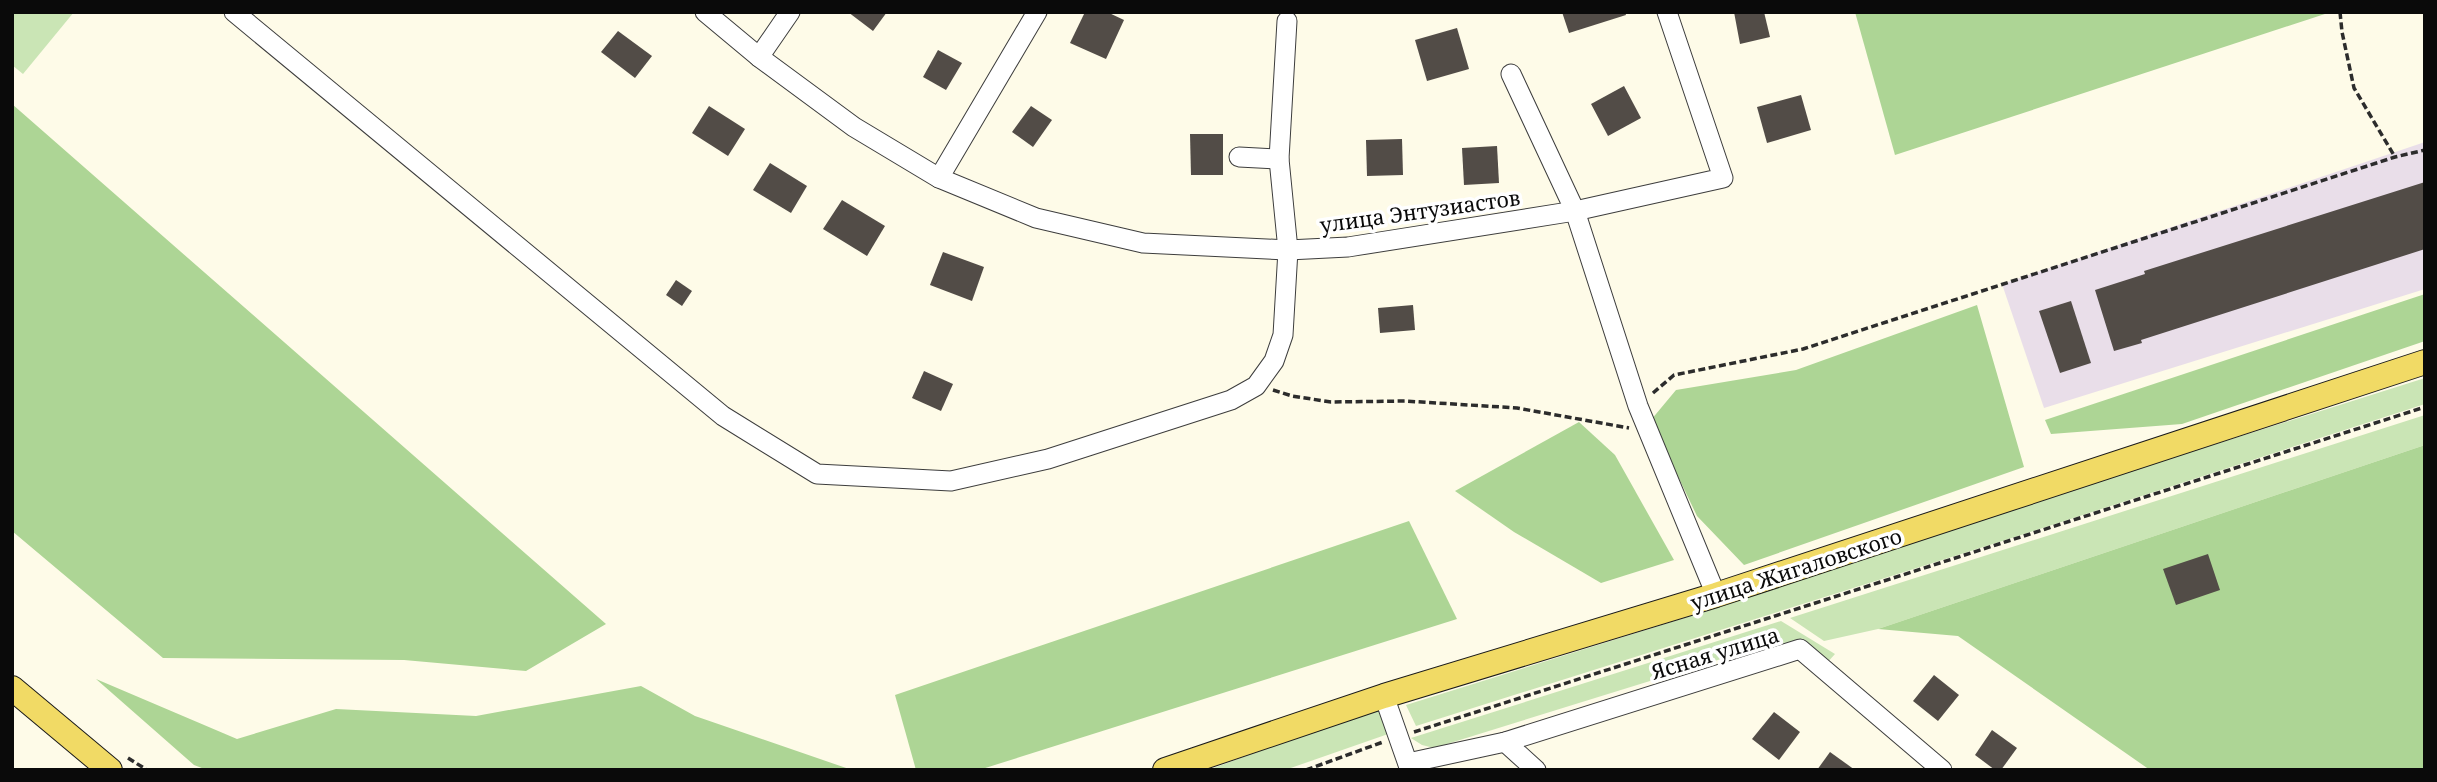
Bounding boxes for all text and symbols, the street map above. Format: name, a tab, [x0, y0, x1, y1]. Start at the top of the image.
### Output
street label: улица Энтузиастов	[1318, 183, 1522, 239]
street label: улица Жигаловского	[1687, 522, 1905, 616]
street label: Ясная улица	[1647, 620, 1782, 686]

